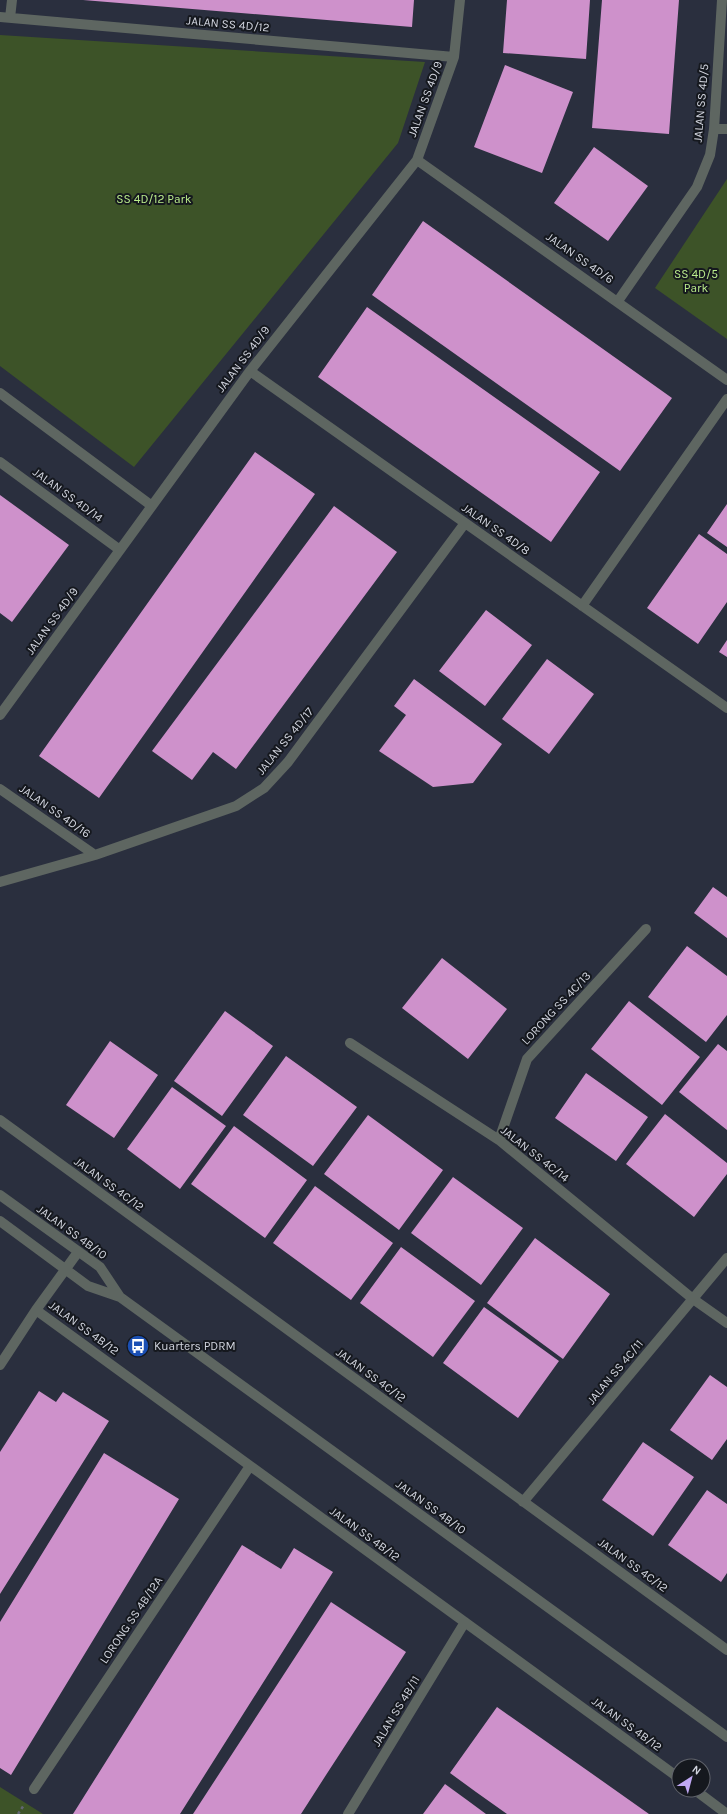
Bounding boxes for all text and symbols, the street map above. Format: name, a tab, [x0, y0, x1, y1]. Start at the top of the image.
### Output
street label: JALAN SS 4D/12	[186, 13, 270, 35]
street label: JALAN SS 4D/9	[405, 59, 445, 139]
street label: JALAN SS 4D/5	[691, 63, 711, 143]
park label: SS 4D/12 Park	[116, 192, 192, 206]
street label: JALAN SS 4D/6	[543, 230, 617, 287]
park label: SS 4D/5 Park	[674, 267, 718, 295]
street label: JALAN SS 4D/9	[214, 323, 273, 395]
street label: JALAN SS 4D/14	[30, 465, 106, 525]
street label: JALAN SS 4D/8	[459, 500, 533, 558]
street label: JALAN SS 4D/9	[23, 585, 81, 657]
street label: JALAN SS 4D/17	[254, 704, 316, 777]
street label: JALAN SS 4D/16	[17, 781, 93, 841]
street label: LORONG SS 4C/13	[519, 969, 593, 1047]
street label: JALAN SS 4C/14	[498, 1123, 572, 1185]
street label: JALAN SS 4C/12	[71, 1154, 147, 1214]
street label: JALAN SS 4B/10	[34, 1202, 110, 1262]
street label: JALAN SS 4B/12	[46, 1298, 122, 1358]
bus stop icon: Kuarters PDRM	[125, 1333, 151, 1359]
street label: JALAN SS 4C/11	[584, 1337, 646, 1407]
place label: Kuarters PDRM	[154, 1339, 236, 1353]
street label: JALAN SS 4C/12	[333, 1345, 409, 1405]
street label: JALAN SS 4B/10	[393, 1477, 469, 1537]
street label: JALAN SS 4B/12	[327, 1504, 403, 1564]
street label: JALAN SS 4C/12	[595, 1535, 671, 1595]
street label: LORONG SS 4B/12A	[97, 1574, 165, 1666]
street label: JALAN SS 4B/11	[369, 1673, 423, 1749]
street label: JALAN SS 4B/12	[589, 1694, 665, 1754]
north arrow	[671, 1758, 711, 1798]
text: N	[690, 1763, 704, 1778]

